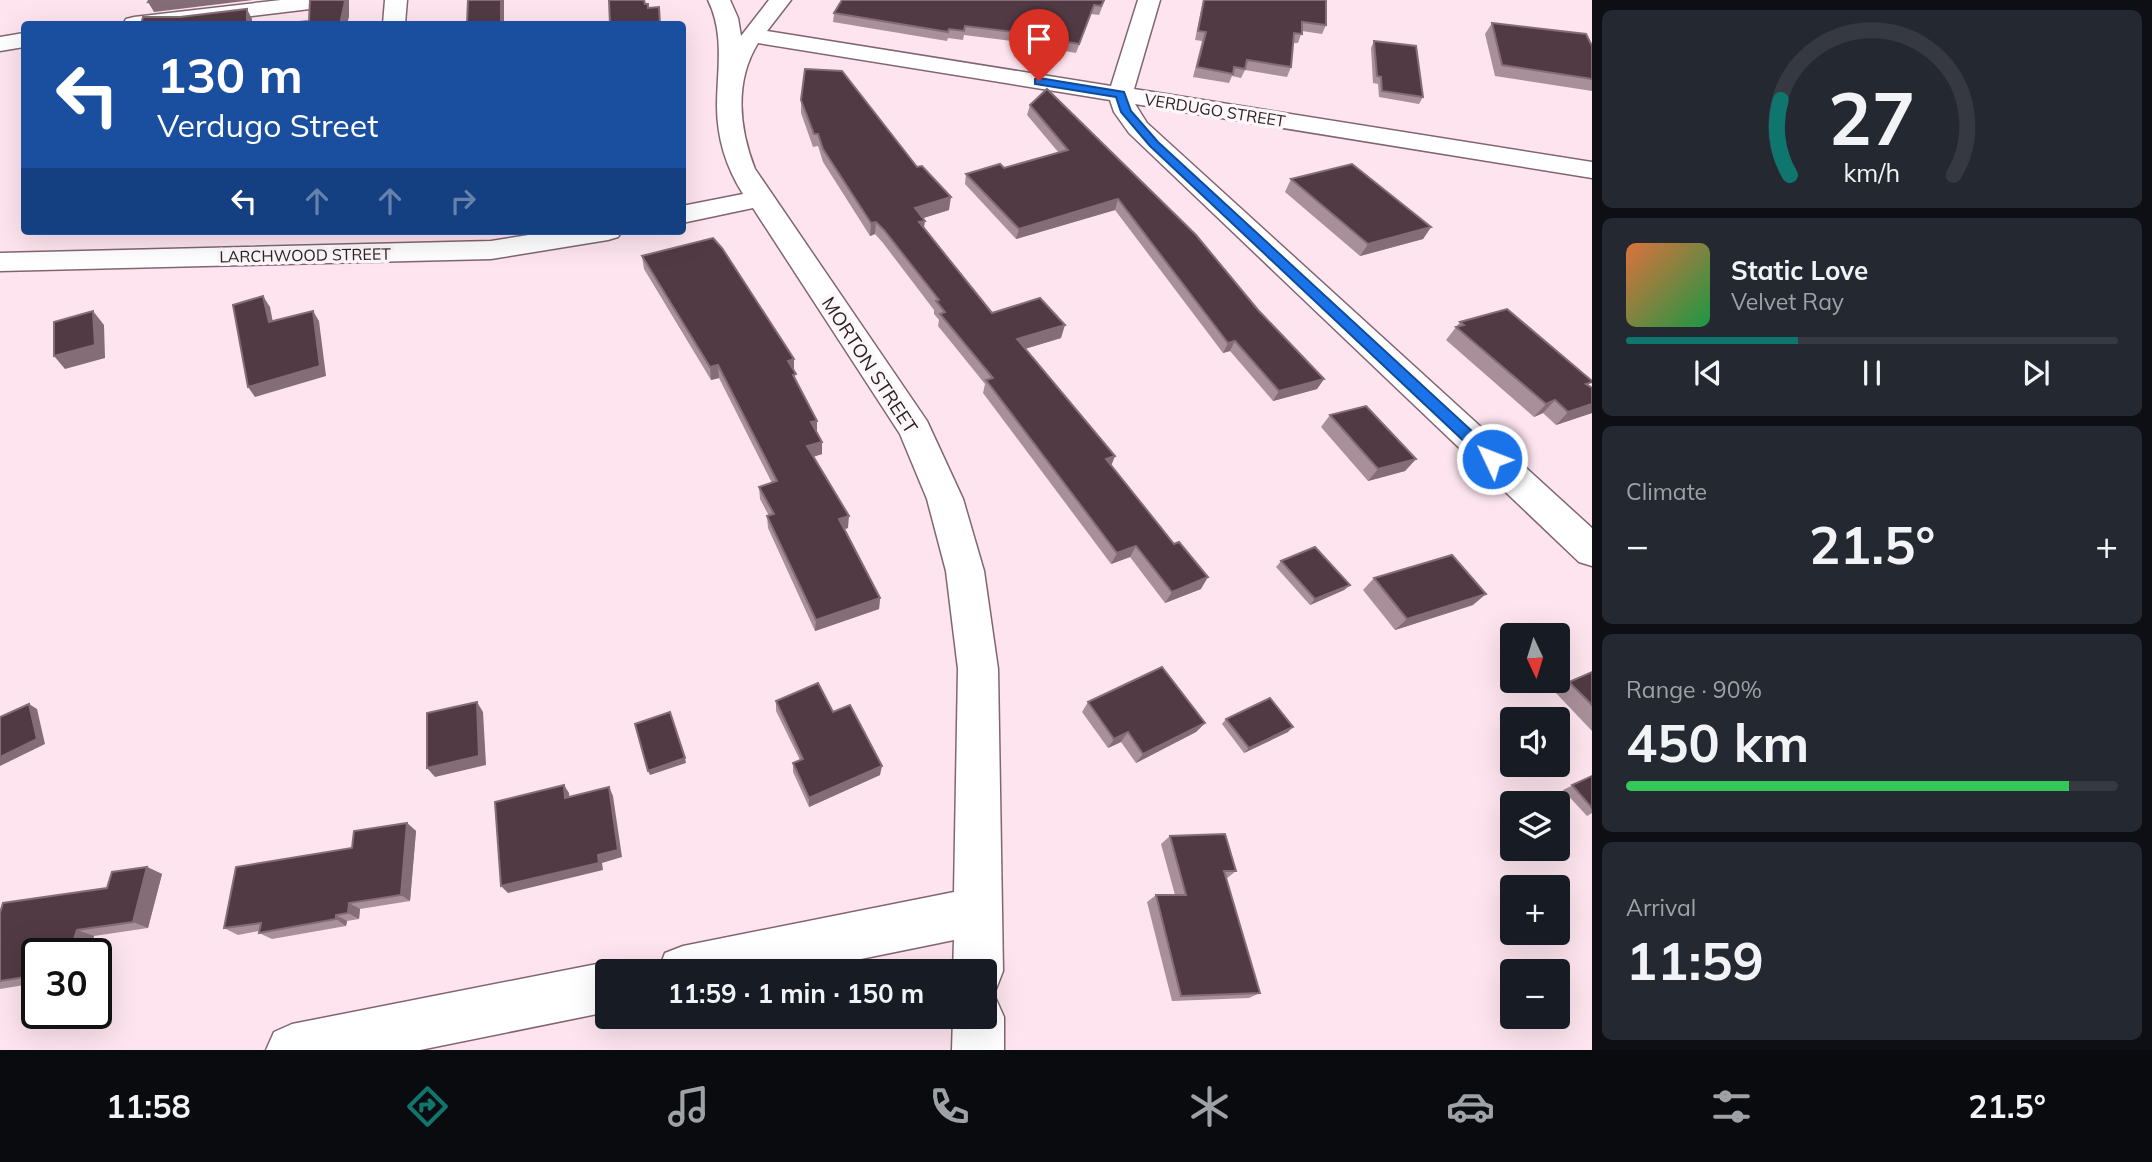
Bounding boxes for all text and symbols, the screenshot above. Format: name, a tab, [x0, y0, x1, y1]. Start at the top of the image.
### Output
pin	[1009, 9, 1069, 81]
icon: arrive	[1020, 20, 1058, 58]
text: 130 m	[157, 44, 303, 105]
icon: left	[42, 49, 133, 140]
text: 27	[1828, 72, 1916, 163]
street label: VERDUGO STREET	[1143, 89, 1287, 131]
text: Verdugo Street	[157, 105, 378, 145]
text: km/h	[1844, 157, 1900, 188]
icon: left	[225, 182, 263, 220]
icon: ahead	[298, 182, 336, 220]
icon: ahead	[371, 182, 409, 220]
icon: right	[444, 182, 482, 220]
street label: LARCHWOOD STREET	[219, 243, 391, 266]
text: Static Love	[1731, 254, 1868, 287]
text: Velvet Ray	[1731, 287, 1844, 316]
street label: MORTON STREET	[817, 292, 923, 438]
icon: previous	[1689, 354, 1727, 392]
icon: pause	[1853, 354, 1891, 392]
icon: next	[2017, 354, 2055, 392]
position arrow	[1455, 422, 1529, 496]
text: Climate	[1626, 477, 1707, 506]
text: 21.5°	[1809, 512, 1935, 577]
text: −	[1626, 521, 1649, 569]
text: +	[2095, 521, 2118, 569]
north arrow	[1500, 623, 1570, 693]
map controls	[1500, 623, 1570, 1029]
text: Range · 90%	[1626, 675, 1762, 704]
button: sound	[1500, 707, 1570, 777]
text: 450 km	[1626, 710, 1809, 775]
button: layers	[1500, 791, 1570, 861]
button: +	[1500, 875, 1570, 945]
text: Arrival	[1626, 893, 1696, 922]
text: 11:59	[1626, 928, 1764, 993]
speed limit sign: 30	[21, 938, 112, 1029]
button: −	[1500, 959, 1570, 1029]
text: 11:59 · 1 min · 150 m	[668, 977, 924, 1010]
icon: directions	[403, 1082, 452, 1131]
icon: music	[664, 1082, 713, 1131]
icon: phone	[925, 1082, 974, 1131]
icon: climate	[1185, 1082, 1234, 1131]
icon: car	[1446, 1082, 1495, 1131]
icon: filters	[1707, 1082, 1756, 1131]
text: 11:58	[106, 1086, 191, 1126]
text: 21.5°	[1968, 1086, 2046, 1126]

